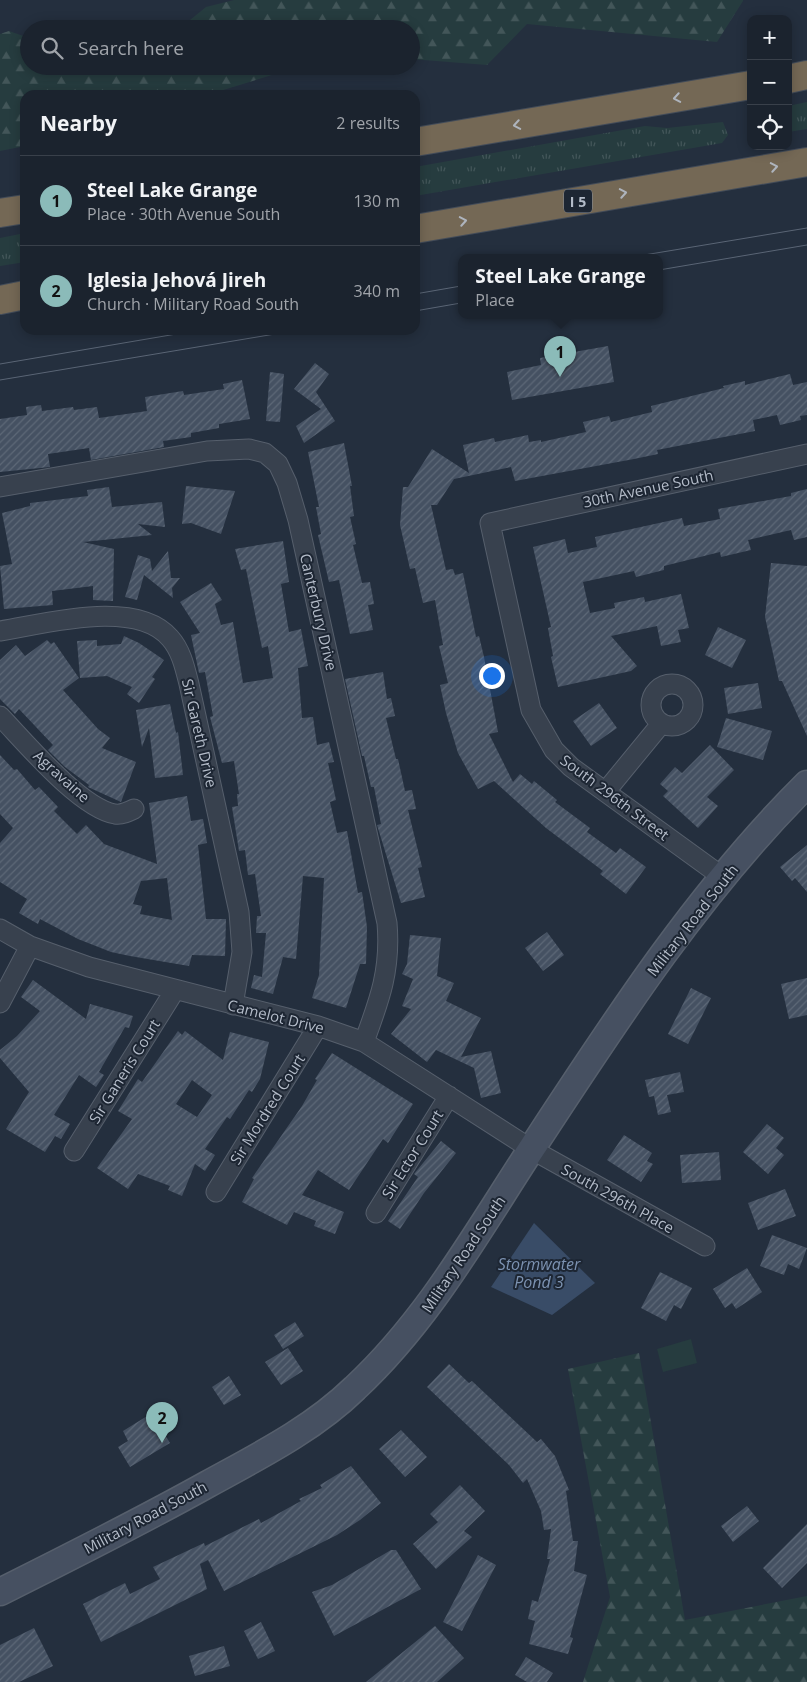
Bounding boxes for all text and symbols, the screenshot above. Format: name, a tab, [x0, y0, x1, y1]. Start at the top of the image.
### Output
map controls	[747, 15, 792, 150]
button: +	[747, 15, 792, 60]
search box	[20, 20, 420, 75]
icon: search	[38, 34, 66, 62]
text: Search here	[78, 35, 184, 61]
button: −	[747, 60, 792, 105]
one-way arrow	[673, 92, 682, 102]
button: locate	[747, 105, 792, 150]
text: Nearby	[40, 109, 117, 137]
text: 2 results	[336, 112, 400, 134]
one-way arrow	[513, 119, 522, 129]
one-way arrow	[770, 163, 779, 173]
text: Steel Lake Grange	[87, 177, 257, 203]
one-way arrow	[619, 189, 628, 199]
text: 1	[51, 190, 61, 212]
text: 130 m	[354, 190, 400, 212]
road number: I 5	[564, 190, 592, 212]
text: Place · 30th Avenue South	[87, 203, 280, 225]
one-way arrow	[459, 216, 467, 226]
popup	[458, 254, 663, 319]
text: Steel Lake Grange	[475, 263, 646, 289]
text: Iglesia Jehová Jireh	[87, 267, 266, 293]
text: 2	[51, 280, 61, 302]
text: 340 m	[354, 280, 400, 302]
text: Place	[475, 289, 515, 311]
text: Church · Military Road South	[87, 293, 299, 315]
pin: 1	[544, 336, 576, 377]
street label: 30th Avenue South	[581, 464, 715, 512]
street label: Canterbury Drive	[296, 552, 342, 672]
your location	[479, 663, 505, 689]
street label: Sir Gareth Drive	[178, 677, 222, 789]
street label: Agravaine	[30, 745, 94, 807]
street label: South 296th Street	[557, 750, 673, 844]
street label: Military Road South	[642, 860, 742, 980]
street label: Camelot Drive	[226, 994, 326, 1038]
street label: Sir Ganeris Court	[84, 1015, 164, 1127]
street label: Sir Mordred Court	[225, 1050, 309, 1168]
street label: Sir Ector Court	[377, 1106, 447, 1202]
street label: South 296th Place	[558, 1159, 678, 1237]
street label: Military Road South	[416, 1192, 510, 1316]
water label: Stormwater Pond 3	[498, 1253, 581, 1293]
pin: 2	[146, 1402, 178, 1443]
street label: Military Road South	[80, 1476, 210, 1558]

